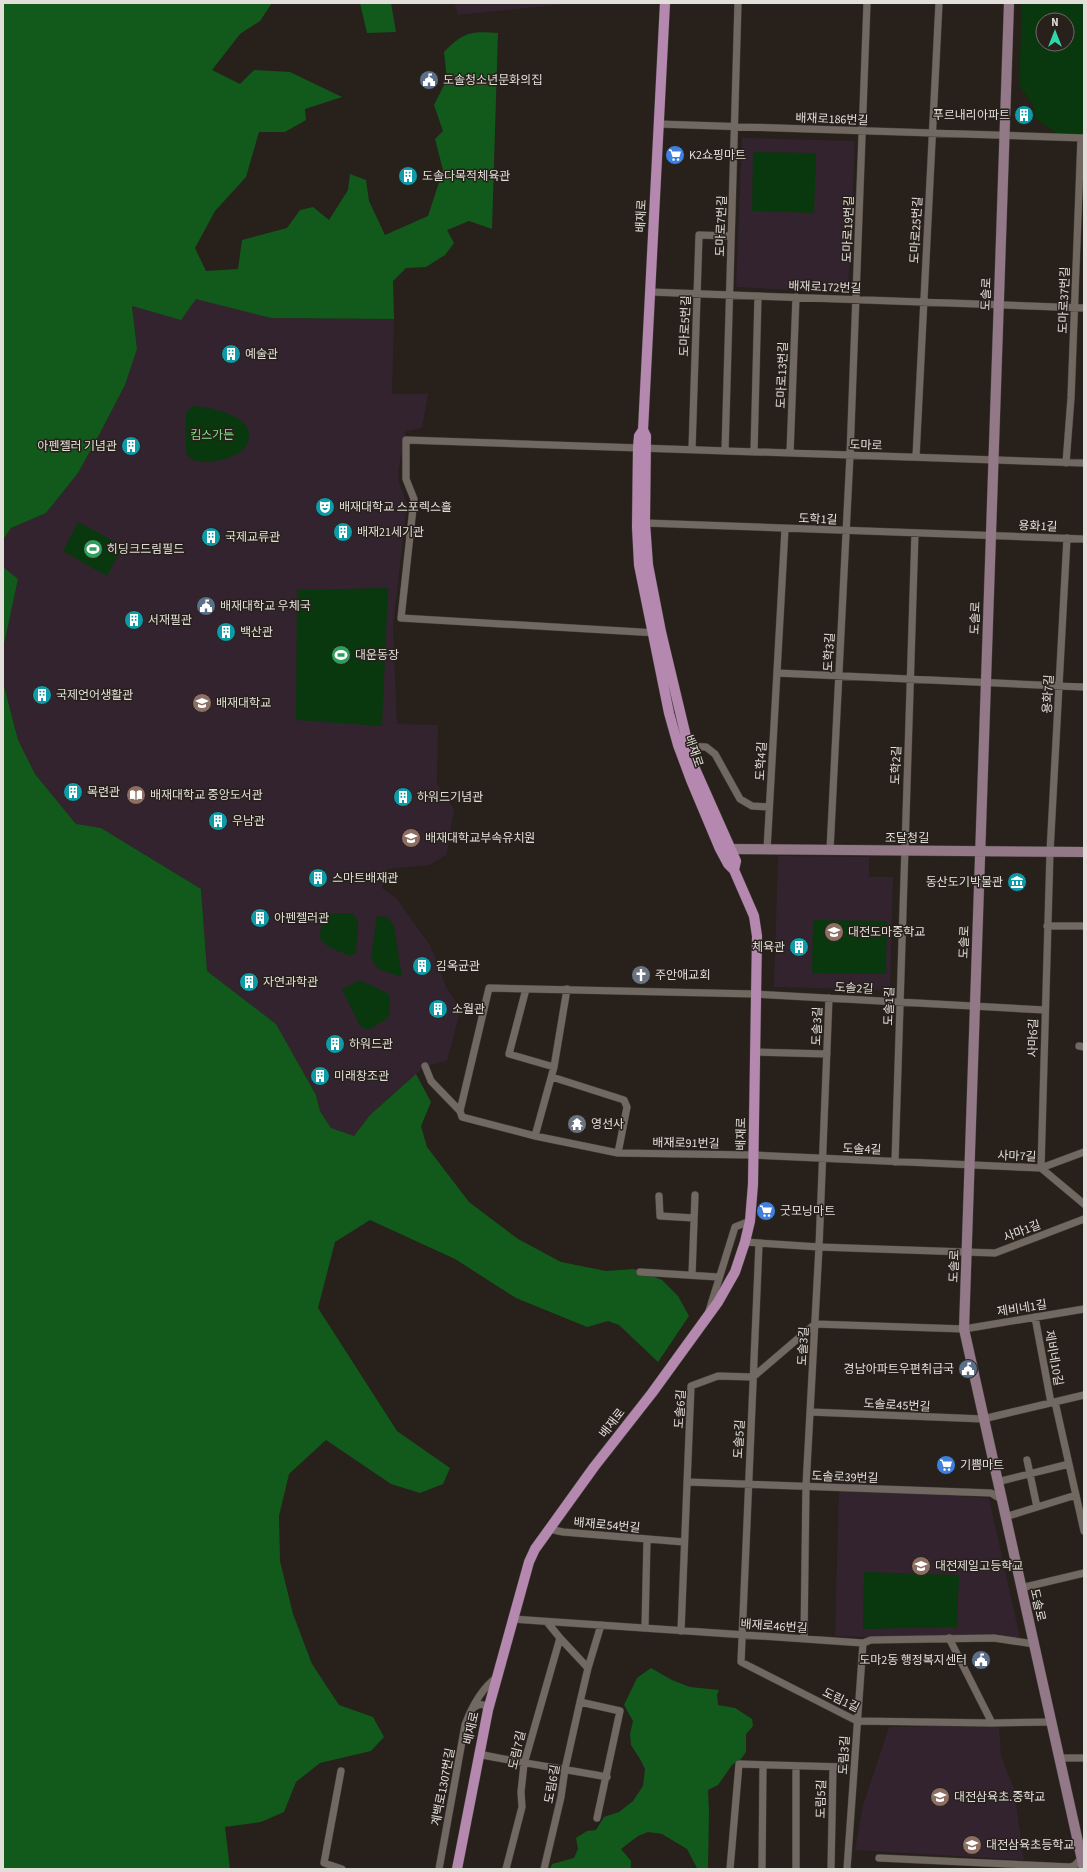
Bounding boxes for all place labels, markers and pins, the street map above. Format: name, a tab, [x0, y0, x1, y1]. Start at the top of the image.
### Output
public building icon: 도솔청소년문화의집	[418, 69, 440, 91]
place label: 도솔청소년문화의집	[443, 72, 542, 89]
building icon: 푸르내리아파트	[1013, 104, 1035, 126]
place label: 푸르내리아파트	[933, 107, 1010, 124]
supermarket icon: K2쇼핑마트	[664, 144, 686, 166]
place label: K2쇼핑마트	[689, 147, 746, 164]
building icon: 도솔다목적체육관	[397, 165, 419, 187]
place label: 도솔다목적체육관	[422, 168, 510, 185]
building icon: 예술관	[220, 343, 242, 365]
place label: 예술관	[245, 346, 278, 363]
building icon: 아펜젤러 기념관	[120, 435, 142, 457]
place label: 아펜젤러 기념관	[37, 438, 117, 455]
theatre icon: 배재대학교 스포렉스홀	[314, 496, 336, 518]
place label: 배재대학교 스포렉스홀	[339, 499, 452, 516]
building icon: 배재21세기관	[332, 521, 354, 543]
place label: 배재21세기관	[357, 524, 424, 541]
building icon: 국제교류관	[200, 526, 222, 548]
place label: 국제교류관	[225, 529, 280, 546]
sports icon: 히딩크드림필드	[82, 538, 104, 560]
place label: 히딩크드림필드	[107, 541, 184, 558]
public building icon: 배재대학교 우체국	[195, 595, 217, 617]
place label: 배재대학교 우체국	[220, 598, 311, 615]
building icon: 서재필관	[123, 609, 145, 631]
place label: 서재필관	[148, 612, 192, 629]
building icon: 백산관	[215, 621, 237, 643]
place label: 백산관	[240, 624, 273, 641]
sports icon: 대운동장	[330, 644, 352, 666]
place label: 대운동장	[355, 647, 399, 664]
building icon: 국제언어생활관	[31, 684, 53, 706]
place label: 국제언어생활관	[56, 687, 133, 704]
school or university icon: 배재대학교	[191, 692, 213, 714]
place label: 배재대학교	[216, 695, 271, 712]
building icon: 목련관	[62, 781, 84, 803]
place label: 목련관	[87, 784, 120, 801]
library icon: 배재대학교 중앙도서관	[125, 784, 147, 806]
building icon: 하워드기념관	[392, 786, 414, 808]
place label: 배재대학교 중앙도서관	[150, 787, 263, 804]
place label: 하워드기념관	[417, 789, 483, 806]
building icon: 우남관	[207, 810, 229, 832]
place label: 우남관	[232, 813, 265, 830]
school or university icon: 배재대학교부속유치원	[400, 827, 422, 849]
place label: 배재대학교부속유치원	[425, 830, 535, 847]
building icon: 스마트배재관	[307, 867, 329, 889]
place label: 스마트배재관	[332, 870, 398, 887]
museum icon: 동산도기박물관	[1006, 871, 1028, 893]
place label: 동산도기박물관	[926, 874, 1003, 891]
building icon: 아펜젤러관	[249, 907, 271, 929]
place label: 아펜젤러관	[274, 910, 329, 927]
school or university icon: 대전도마중학교	[823, 921, 845, 943]
place label: 대전도마중학교	[848, 924, 925, 941]
building icon: 체육관	[788, 936, 810, 958]
place label: 체육관	[752, 939, 785, 956]
building icon: 김옥균관	[411, 955, 433, 977]
place label: 김옥균관	[436, 958, 480, 975]
church icon: 주안애교회	[630, 964, 652, 986]
place label: 주안애교회	[655, 967, 710, 984]
building icon: 자연과학관	[238, 971, 260, 993]
place label: 자연과학관	[263, 974, 318, 991]
building icon: 소월관	[427, 998, 449, 1020]
place label: 소월관	[452, 1001, 485, 1018]
building icon: 하워드관	[324, 1033, 346, 1055]
place label: 하워드관	[349, 1036, 393, 1053]
building icon: 미래창조관	[309, 1065, 331, 1087]
place label: 미래창조관	[334, 1068, 389, 1085]
temple icon: 영선사	[566, 1113, 588, 1135]
place label: 영선사	[591, 1116, 624, 1133]
supermarket icon: 굿모닝마트	[755, 1200, 777, 1222]
place label: 굿모닝마트	[780, 1203, 835, 1220]
public building icon: 경남아파트우편취급국	[957, 1358, 979, 1380]
place label: 경남아파트우편취급국	[844, 1361, 954, 1378]
supermarket icon: 기쁨마트	[935, 1454, 957, 1476]
place label: 기쁨마트	[960, 1457, 1004, 1474]
school or university icon: 대전제일고등학교	[910, 1555, 932, 1577]
place label: 대전제일고등학교	[935, 1558, 1023, 1575]
public building icon: 도마2동 행정복지센터	[970, 1649, 992, 1671]
place label: 도마2동 행정복지센터	[859, 1652, 967, 1669]
school or university icon: 대전삼육초.중학교	[929, 1786, 951, 1808]
place label: 대전삼육초.중학교	[954, 1789, 1045, 1806]
school or university icon: 대전삼육초등학교	[961, 1834, 983, 1856]
place label: 대전삼육초등학교	[986, 1837, 1074, 1854]

